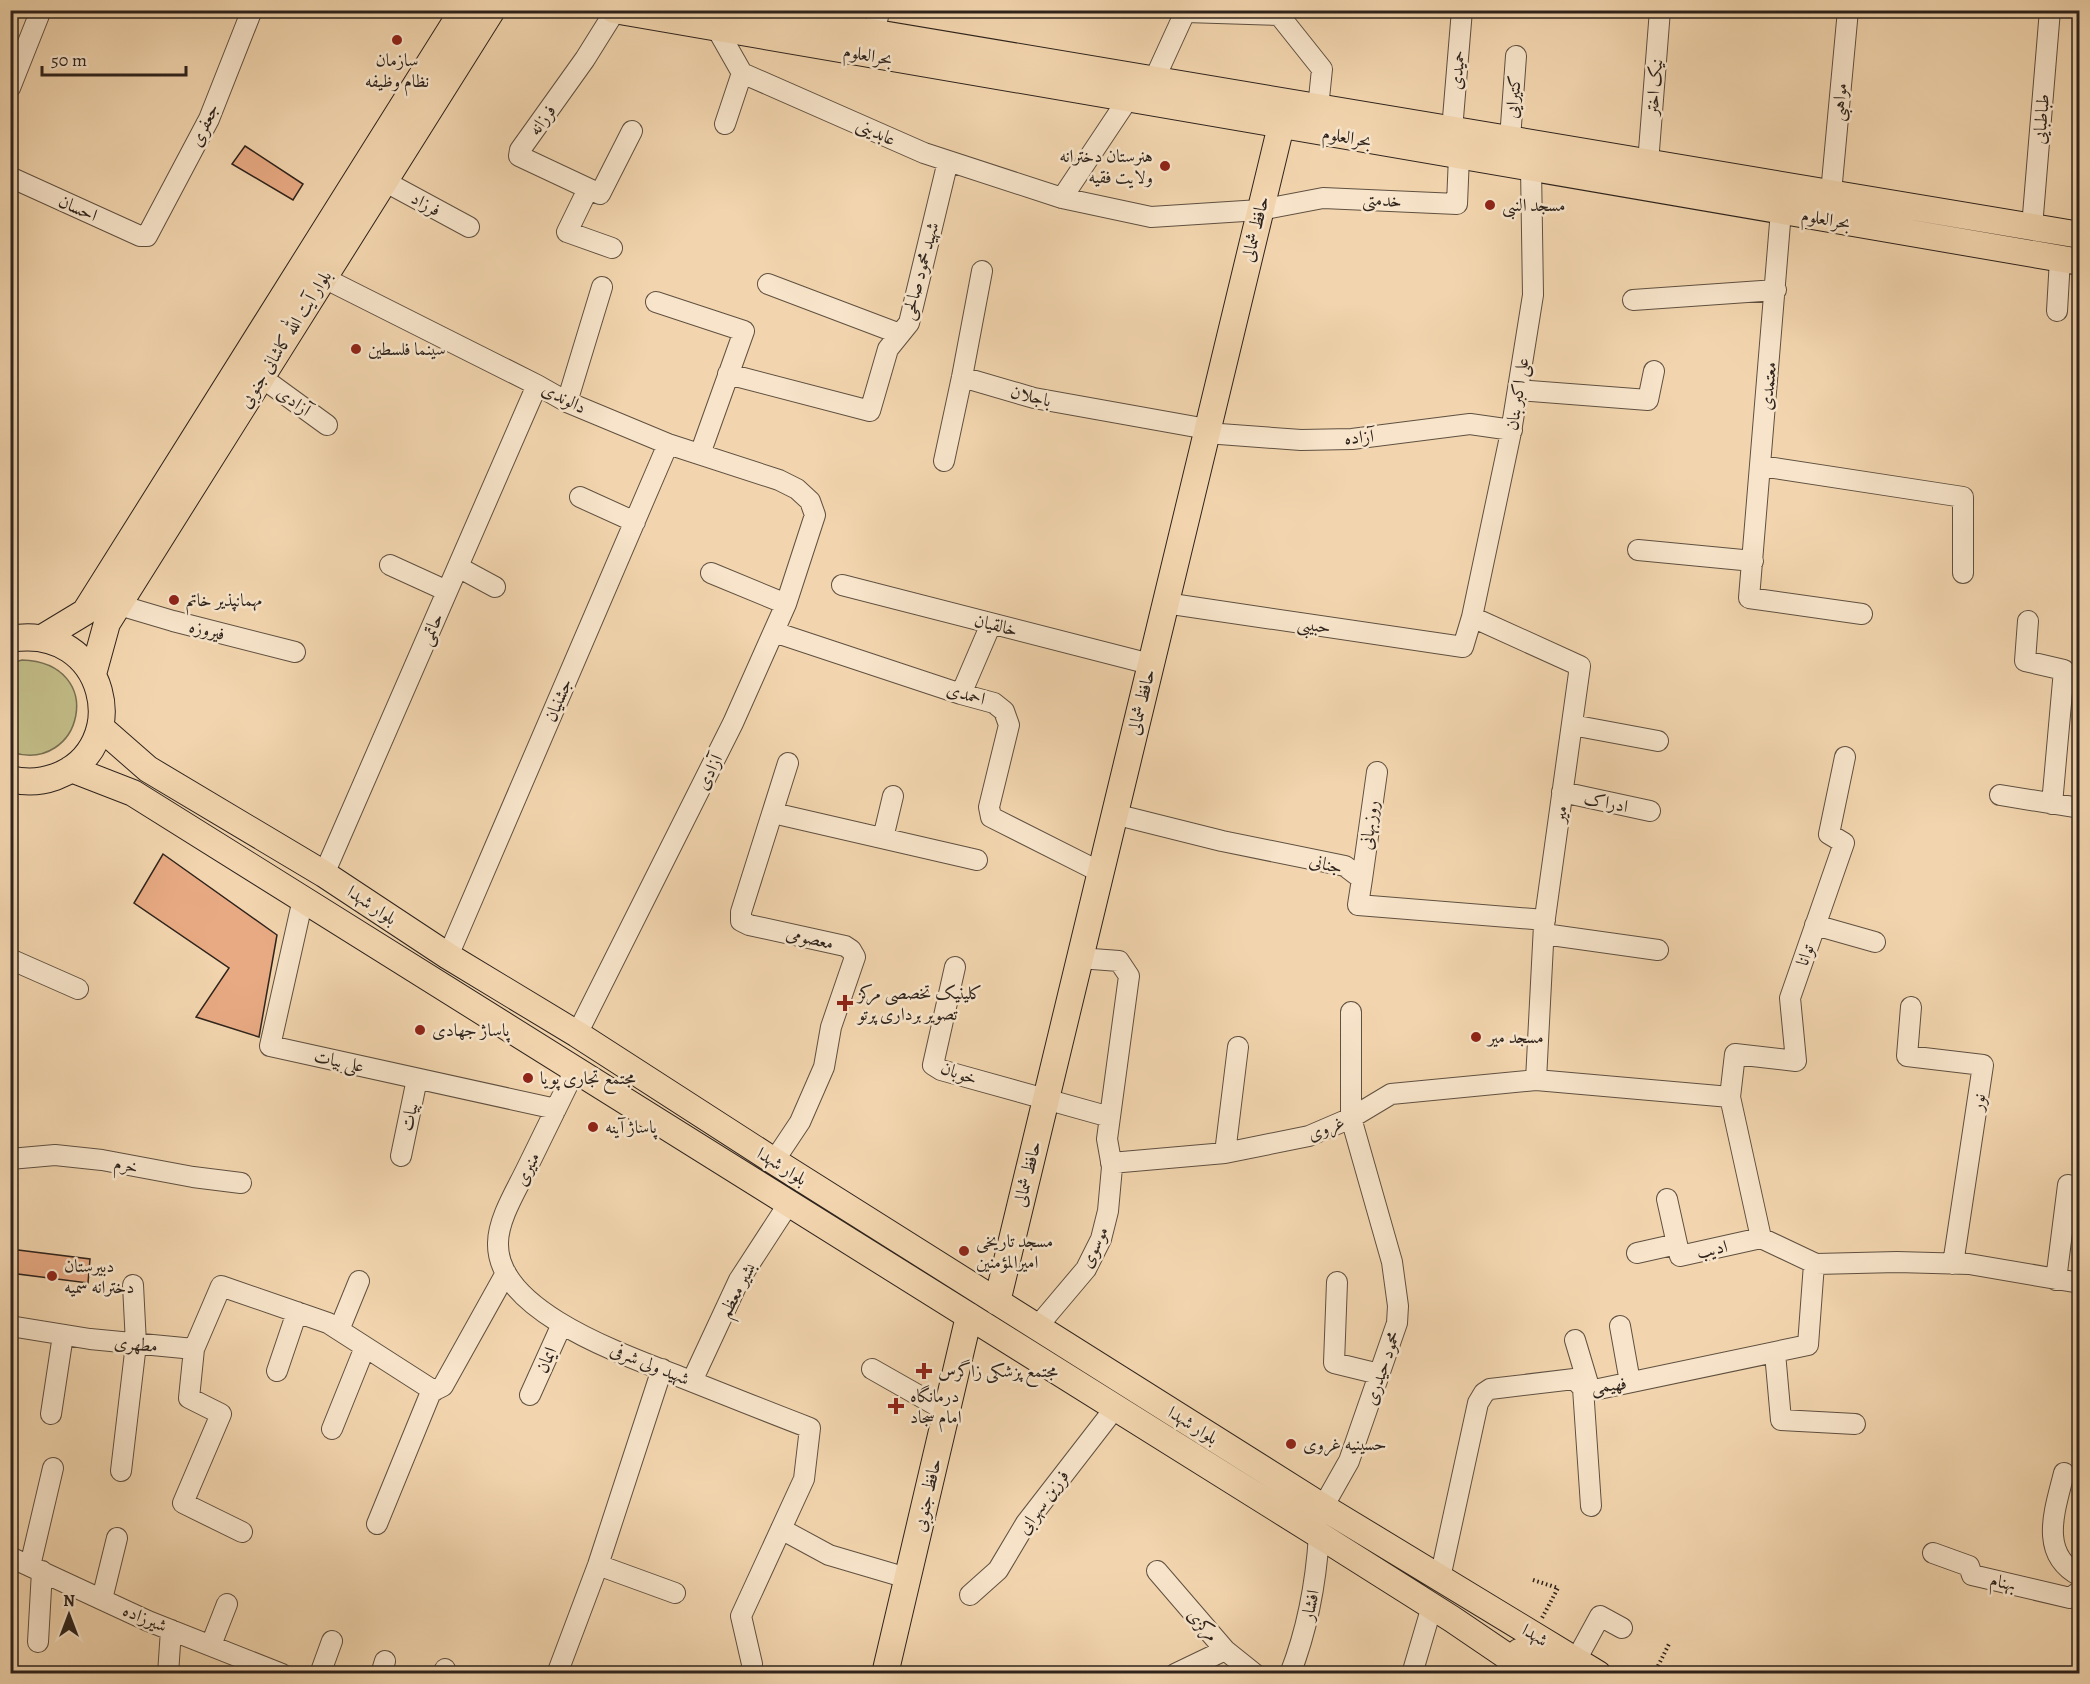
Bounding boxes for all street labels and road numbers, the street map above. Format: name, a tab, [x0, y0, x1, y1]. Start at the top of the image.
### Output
street label: بحرالعلوم	[841, 39, 895, 75]
street label: حمیدی	[1443, 49, 1471, 91]
street label: نیک اختر	[1639, 58, 1668, 118]
street label: کتیرایی	[1499, 74, 1527, 120]
street label: مواهبی	[1825, 82, 1856, 123]
street label: طباطبایی	[2027, 93, 2055, 145]
street label: جعفری	[184, 99, 224, 151]
street label: فرزانه	[523, 100, 561, 140]
street label: عابدینی	[852, 113, 900, 151]
street label: بحرالعلوم	[1320, 121, 1374, 157]
street label: فرزاد	[407, 186, 445, 222]
street label: خدمتی	[1362, 187, 1402, 214]
street label: احسان	[55, 189, 101, 227]
street label: حافظ شمالی	[1235, 194, 1275, 264]
street label: بحرالعلوم	[1799, 203, 1853, 239]
street label: شهید محمود صالحی	[895, 219, 945, 323]
street label: بلوار آیت الله کاشانی جنوبی	[231, 265, 338, 413]
street label: علی اکبر بنان	[1499, 356, 1536, 432]
street label: معتمدی	[1754, 361, 1782, 411]
street label: دالوندی	[538, 377, 590, 419]
street label: باجلان	[1008, 379, 1054, 413]
street label: آزادی	[272, 380, 318, 423]
street label: آزاده	[1343, 424, 1377, 450]
street label: خالقیان	[972, 608, 1020, 642]
street label: حاتمی	[413, 609, 449, 649]
street label: حبیبی	[1295, 611, 1332, 642]
street label: فیروزه	[187, 614, 227, 646]
street label: حافظ شمالی	[1121, 667, 1161, 737]
street label: جشنیان	[538, 674, 578, 726]
street label: احمدی	[944, 677, 988, 711]
street label: آزادی	[690, 748, 729, 794]
street label: ادراک	[1582, 786, 1630, 818]
street label: روزبهانی	[1354, 799, 1384, 851]
street label: میر	[1547, 804, 1573, 826]
street label: جنانی	[1307, 848, 1345, 880]
street label: بلوار شهدا	[342, 880, 402, 930]
street label: معصومی	[784, 921, 836, 955]
street label: توانا	[1790, 941, 1820, 969]
street label: علی بیات	[311, 1044, 366, 1079]
street label: خوبان	[937, 1055, 981, 1091]
street label: نور	[1965, 1092, 1991, 1114]
street label: بیات	[394, 1101, 424, 1133]
street label: غروی	[1304, 1110, 1349, 1147]
street label: حافظ شمالی	[1007, 1139, 1047, 1209]
street label: بلوار شهدا	[752, 1141, 812, 1191]
street label: منیری	[509, 1148, 545, 1190]
street label: خرم	[111, 1151, 140, 1183]
street label: موسوی	[1074, 1222, 1114, 1272]
street label: ادیب	[1694, 1234, 1730, 1264]
street label: بشیر معظم	[713, 1258, 766, 1324]
street label: محمود حیدری	[1358, 1328, 1406, 1408]
street label: مطهری	[113, 1330, 159, 1358]
street label: شهید ولی شرفی	[607, 1337, 693, 1391]
street label: ایمان	[530, 1343, 562, 1377]
street label: فهیمی	[1590, 1371, 1628, 1399]
street label: بلوار شهدا	[1163, 1400, 1223, 1450]
street label: حافظ جنوبی	[907, 1456, 948, 1534]
street label: فرزین سهرابی	[1011, 1465, 1075, 1540]
street label: بهنام	[1987, 1567, 2018, 1601]
street label: افشار	[1295, 1587, 1325, 1624]
street label: شیرزاده	[119, 1598, 171, 1638]
street label: مرکزی	[1181, 1603, 1224, 1647]
street label: شهدا	[1517, 1618, 1553, 1652]

